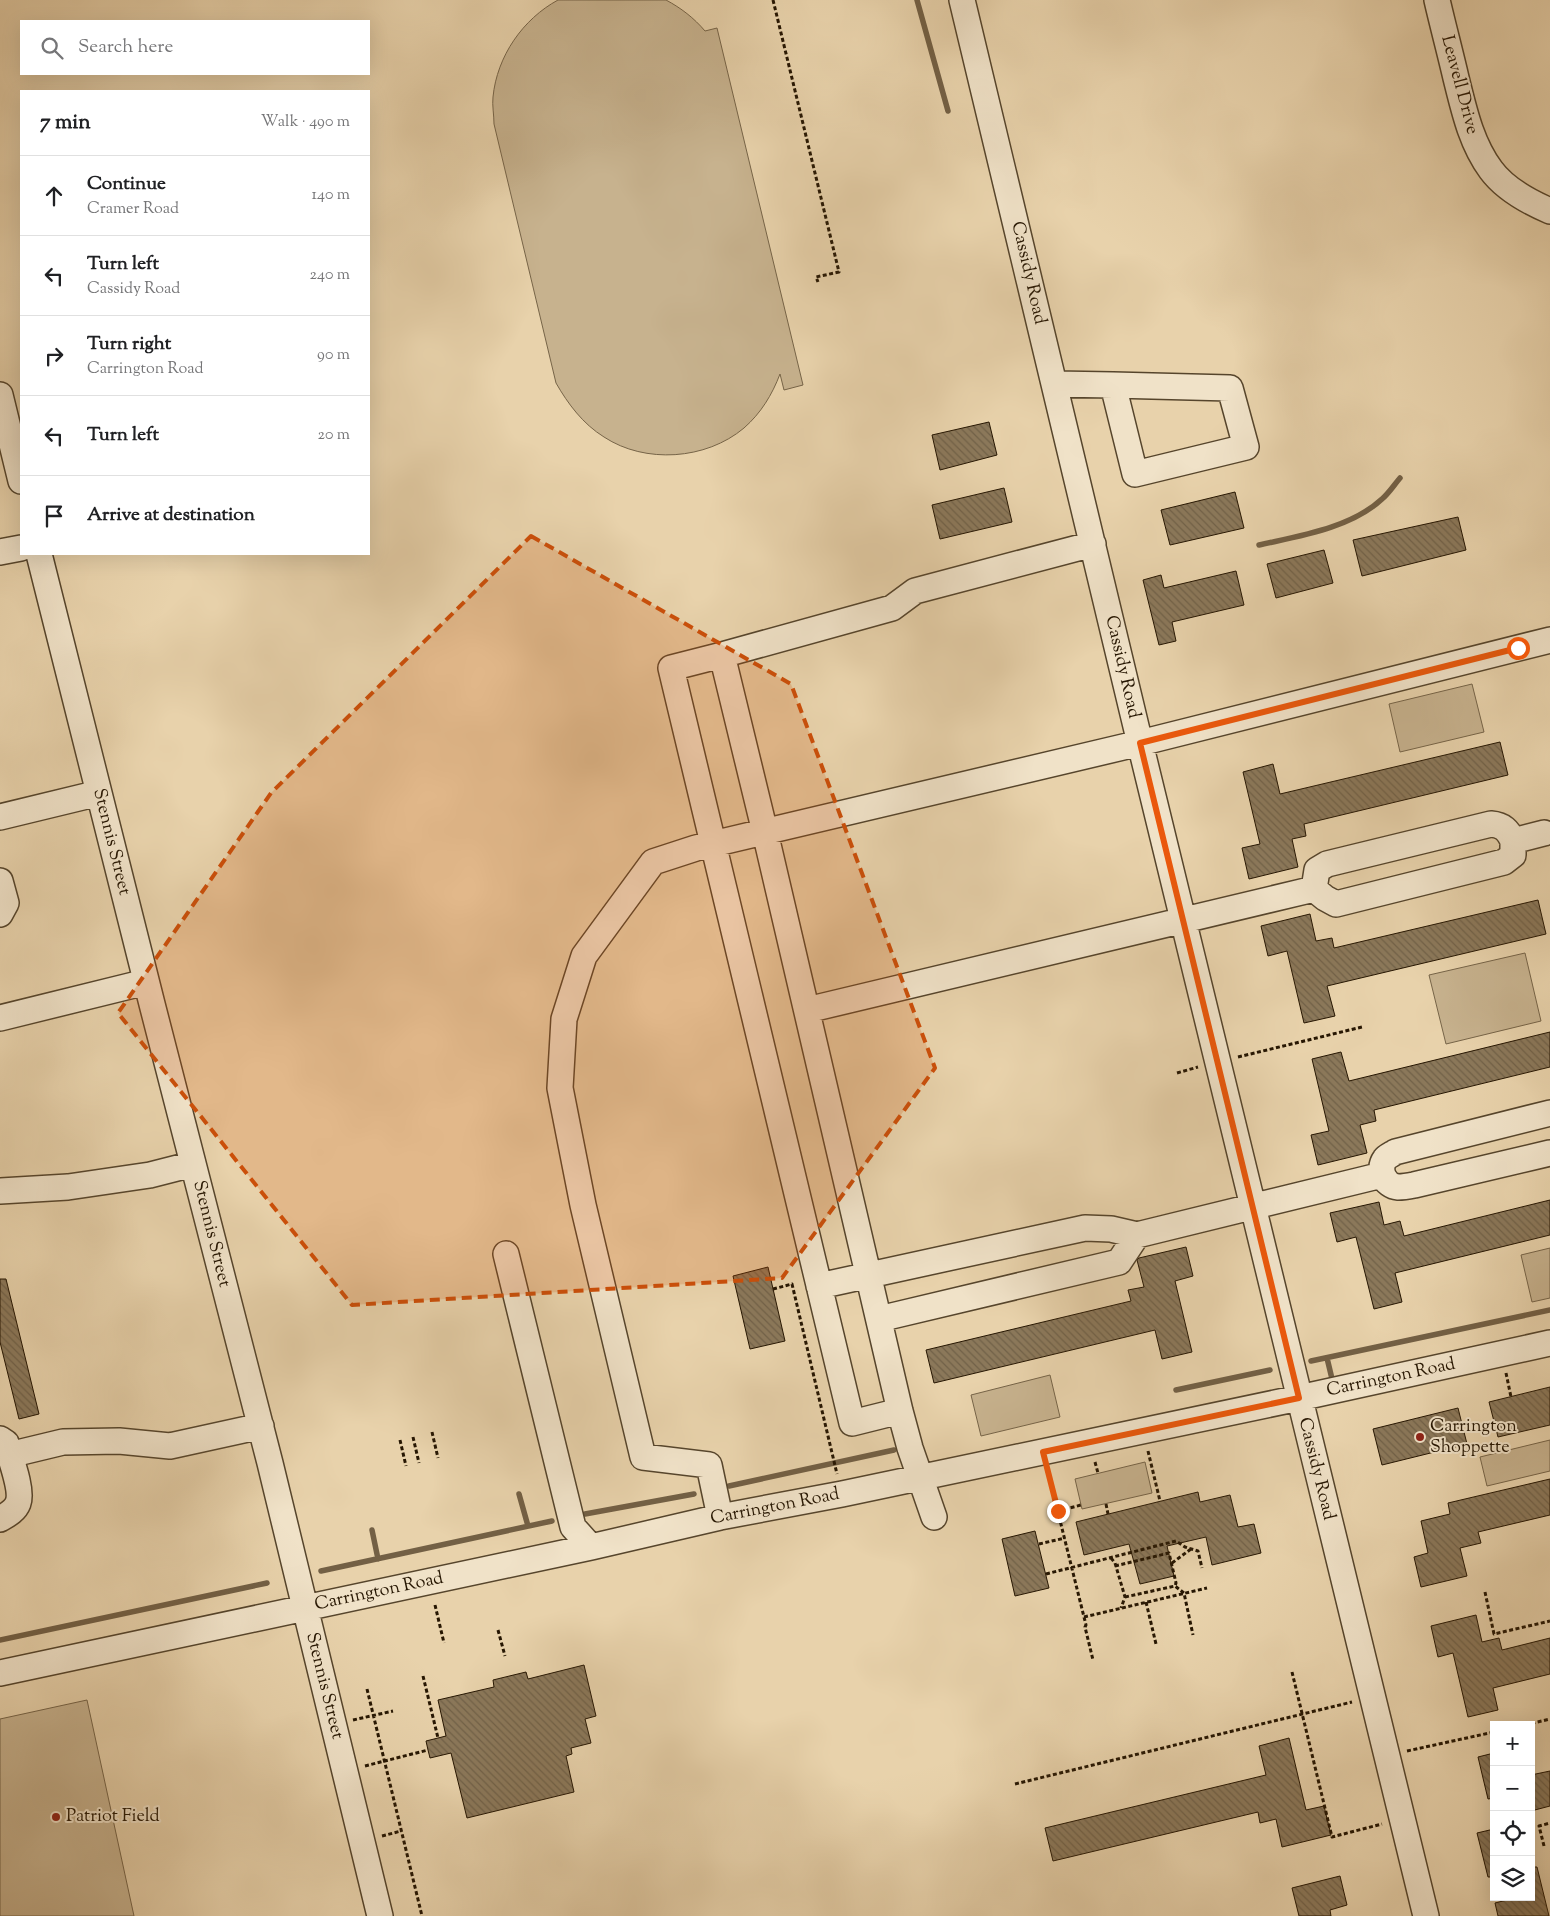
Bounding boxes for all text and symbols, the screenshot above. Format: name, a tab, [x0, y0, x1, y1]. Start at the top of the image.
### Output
search box	[20, 20, 370, 75]
street label: Leavell Drive	[1433, 33, 1485, 137]
icon: search	[38, 34, 66, 62]
text: Search here	[78, 34, 173, 61]
text: 7 min	[40, 108, 91, 138]
text: Walk · 490 m	[261, 111, 350, 134]
text: Continue	[87, 171, 166, 198]
icon: ahead	[40, 182, 68, 210]
text: 140 m	[312, 184, 350, 207]
text: Cramer Road	[87, 198, 179, 221]
street label: Cassidy Road	[1004, 219, 1052, 327]
text: Turn left	[87, 251, 159, 278]
icon: left	[40, 262, 68, 290]
text: 240 m	[309, 264, 350, 287]
text: Cassidy Road	[87, 278, 180, 301]
text: Turn right	[87, 331, 171, 358]
icon: right	[40, 342, 68, 370]
text: 90 m	[317, 344, 350, 367]
text: Carrington Road	[87, 358, 204, 381]
icon: left	[40, 422, 68, 450]
text: Turn left	[87, 422, 159, 449]
text: 20 m	[317, 424, 350, 447]
icon: arrive	[40, 502, 68, 530]
text: Arrive at destination	[87, 502, 255, 529]
street label: Cassidy Road	[1098, 613, 1146, 721]
route start	[1507, 637, 1530, 660]
street label: Stennis Street	[85, 786, 137, 898]
street label: Stennis Street	[185, 1178, 237, 1290]
street label: Carrington Road	[1324, 1352, 1458, 1404]
place label: Carrington Shoppette	[1430, 1414, 1517, 1461]
street label: Cassidy Road	[1291, 1415, 1341, 1523]
marker: Carrington Shoppette	[1414, 1431, 1426, 1443]
street label: Carrington Road	[708, 1482, 842, 1532]
route end	[1047, 1500, 1070, 1523]
street label: Carrington Road	[312, 1566, 446, 1618]
street label: Stennis Street	[298, 1630, 350, 1742]
map controls	[1490, 1721, 1535, 1901]
button: +	[1490, 1721, 1535, 1766]
button: −	[1490, 1766, 1535, 1811]
place label: Patriot Field	[66, 1804, 160, 1830]
marker: Patriot Field	[50, 1811, 62, 1823]
button: locate	[1490, 1811, 1535, 1856]
button: layers	[1490, 1856, 1535, 1901]

